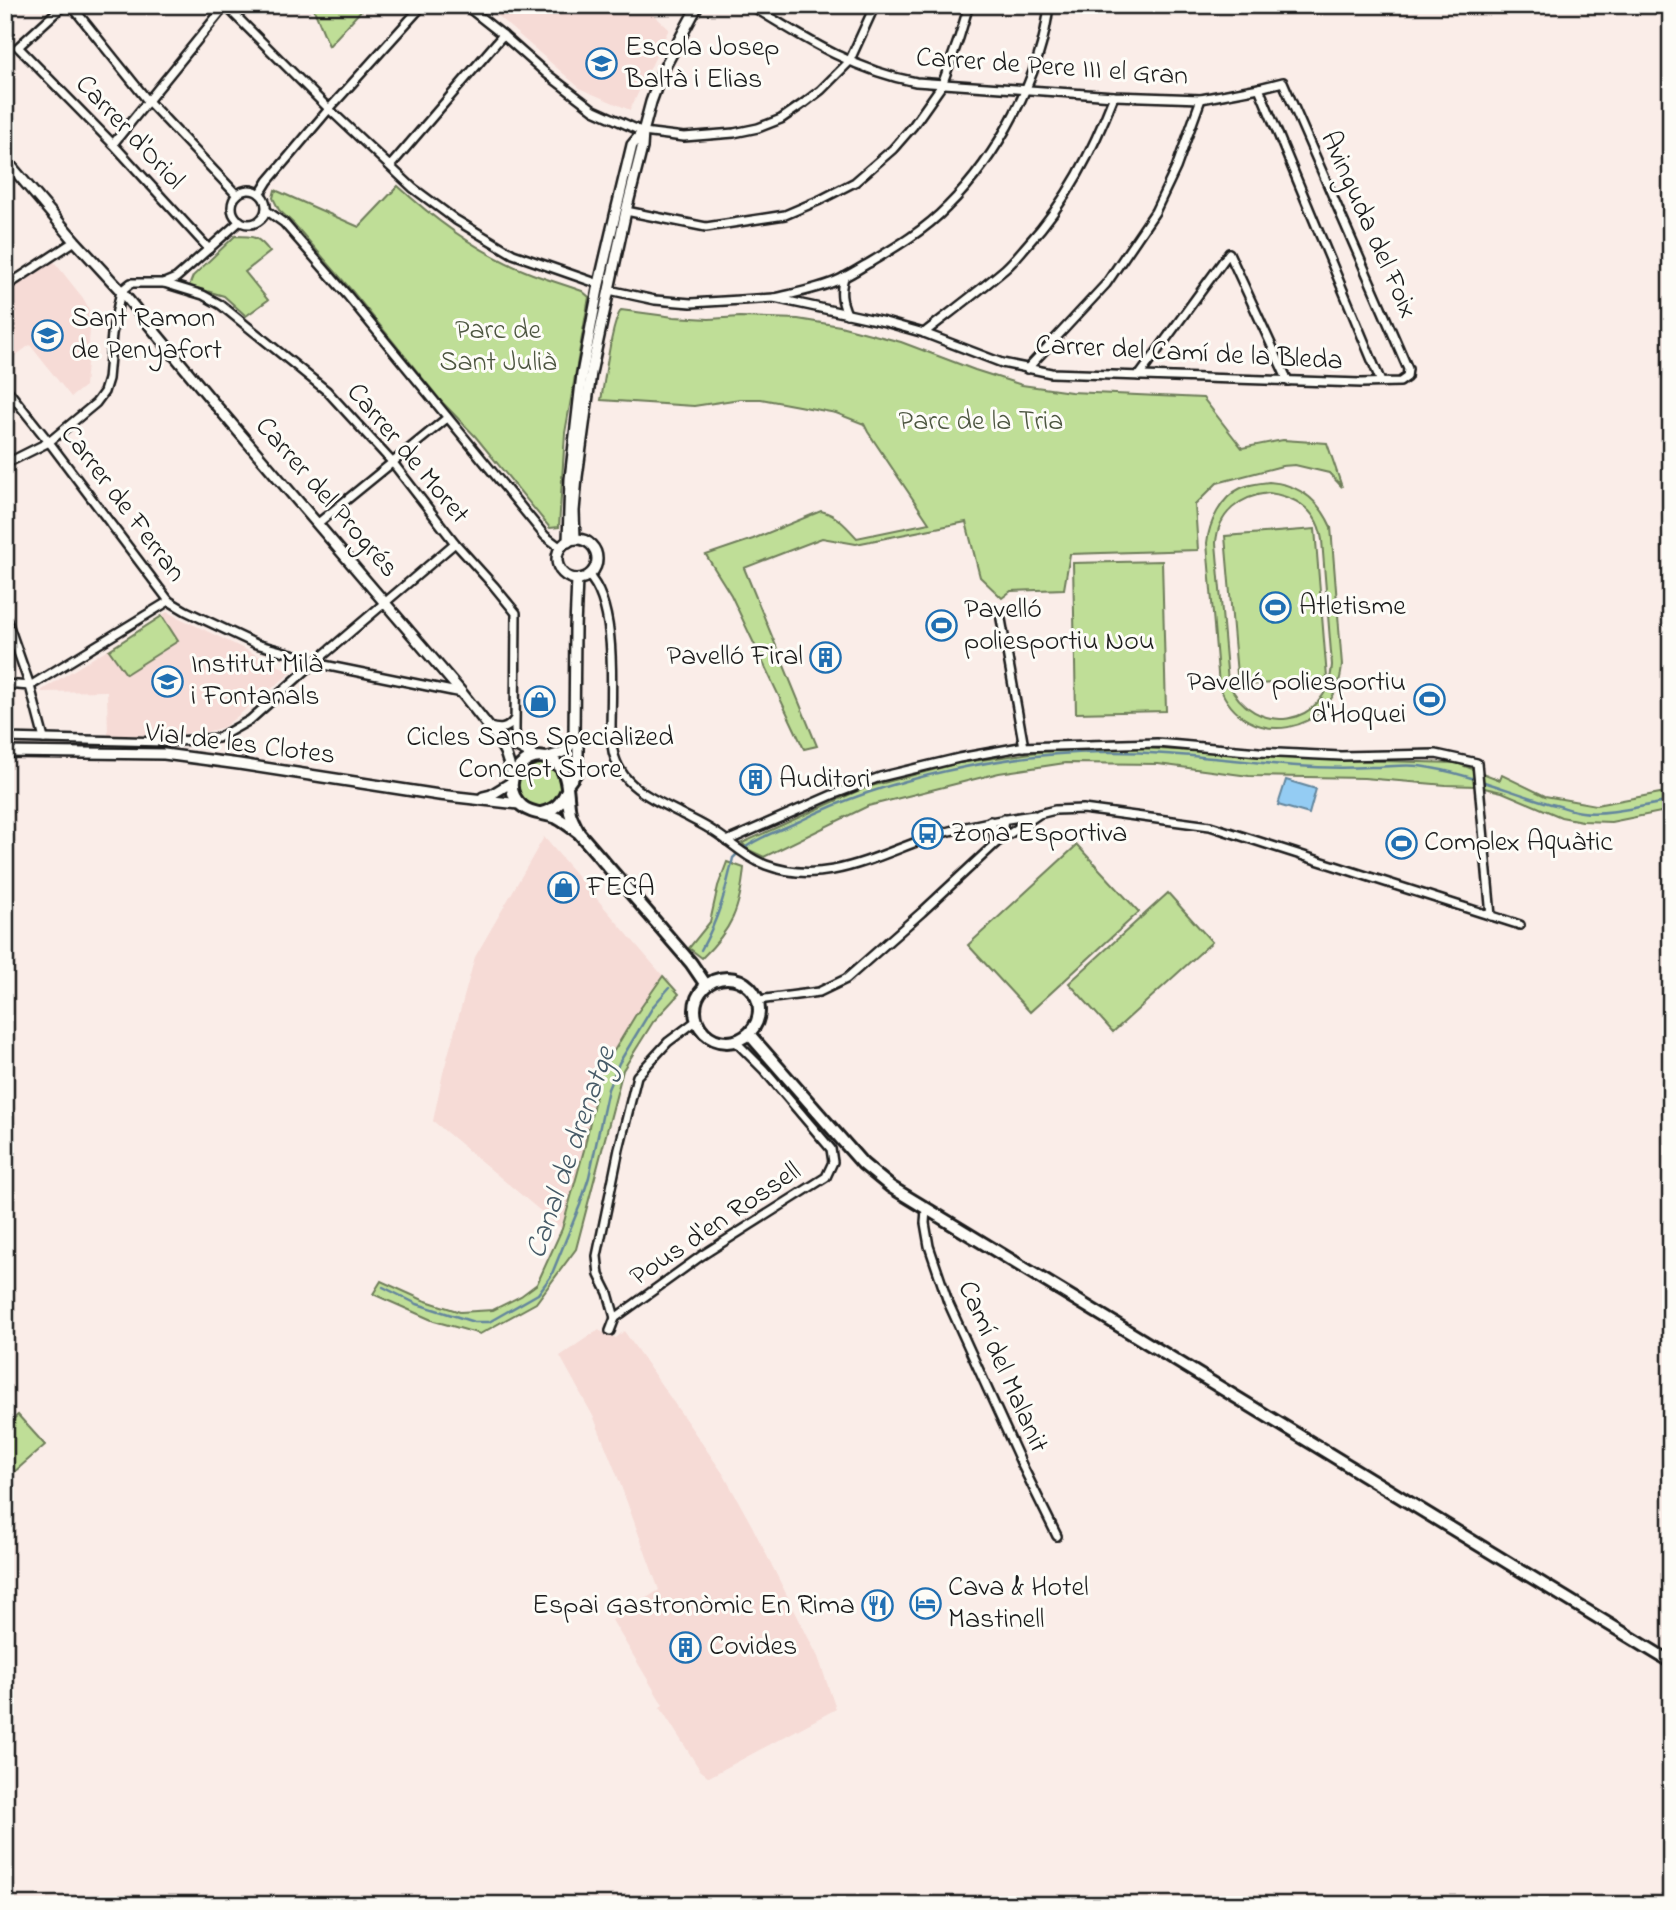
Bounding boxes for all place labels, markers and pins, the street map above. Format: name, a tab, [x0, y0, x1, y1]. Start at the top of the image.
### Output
place label: Escola Josep Baltà i Elias	[624, 28, 779, 101]
school or university icon: Escola Josep Baltà i Elias	[585, 47, 619, 81]
place label: Sant Ramon de Penyafort	[71, 299, 222, 372]
school or university icon: Sant Ramon de Penyafort	[31, 318, 65, 352]
place label: Atletisme	[1299, 587, 1406, 628]
place label: Pavelló poliesportiu Nou	[964, 590, 1155, 663]
sports icon: Atletisme	[1259, 590, 1293, 624]
sports icon: Pavelló poliesportiu Nou	[924, 609, 958, 643]
place label: Pavelló Firal	[666, 637, 803, 678]
building icon: Pavelló Firal	[809, 640, 843, 674]
place label: Institut Milà i Fontanals	[191, 645, 323, 718]
place label: Pavelló poliesportiu d'Hoquei	[1187, 663, 1406, 736]
school or university icon: Institut Milà i Fontanals	[151, 664, 185, 698]
sports icon: Pavelló poliesportiu d'Hoquei	[1412, 682, 1446, 716]
shop icon: Cicles Sans Specialized Concept Store	[523, 684, 557, 718]
place label: Cicles Sans Specialized Concept Store	[406, 718, 674, 791]
place label: Auditori	[779, 760, 871, 801]
building icon: Auditori	[739, 763, 773, 797]
place label: Zona Esportiva	[951, 814, 1127, 855]
bus stop icon: Zona Esportiva	[911, 817, 945, 851]
place label: Complex Aquàtic	[1424, 823, 1613, 864]
sports icon: Complex Aquàtic	[1384, 826, 1418, 860]
place label: FECA	[586, 868, 655, 909]
shop icon: FECA	[547, 871, 581, 905]
place label: Cava & Hotel Mastinell	[948, 1568, 1089, 1641]
place label: Espai Gastronòmic En Rima	[532, 1586, 855, 1627]
hotel icon: Cava & Hotel Mastinell	[908, 1587, 942, 1621]
restaurant icon: Espai Gastronòmic En Rima	[861, 1589, 895, 1623]
place label: Covides	[709, 1627, 797, 1668]
building icon: Covides	[669, 1630, 703, 1664]

